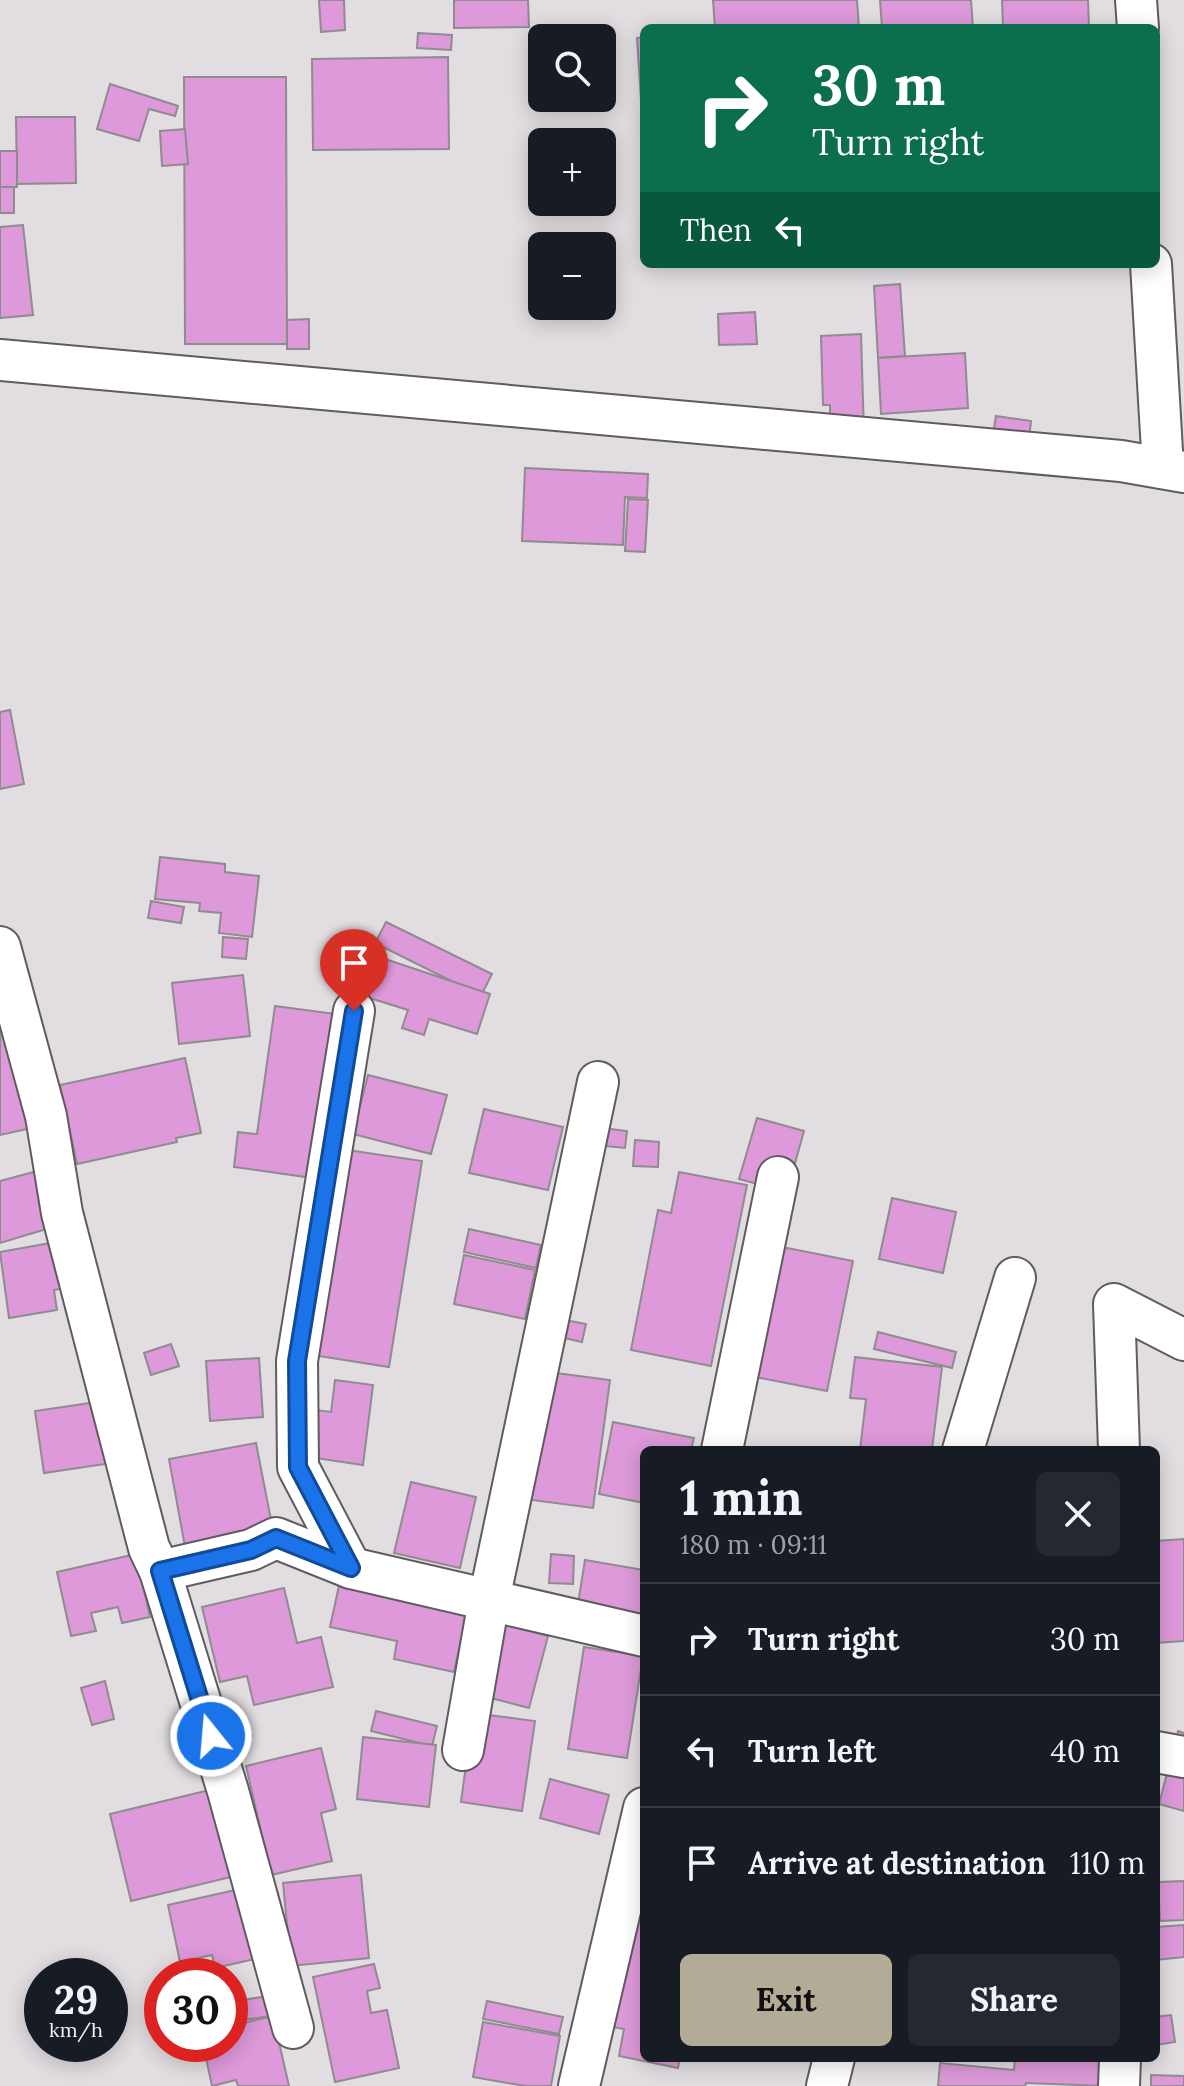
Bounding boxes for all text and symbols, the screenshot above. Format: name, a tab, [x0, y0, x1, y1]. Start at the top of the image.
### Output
map controls	[528, 24, 616, 320]
button: search	[528, 24, 616, 112]
text: 30 m	[812, 49, 945, 120]
icon: right	[680, 56, 784, 160]
text: Turn right	[812, 119, 985, 165]
button: +	[528, 128, 616, 216]
icon: left	[768, 208, 812, 252]
text: Then	[680, 211, 752, 249]
button: −	[528, 232, 616, 320]
pin	[320, 929, 388, 1011]
icon: arrive	[332, 941, 376, 985]
text: 1 min	[680, 1467, 803, 1528]
button: close	[1036, 1472, 1120, 1556]
text: 180 m · 09:11	[680, 1528, 827, 1561]
icon: right	[680, 1617, 724, 1661]
text: Turn right	[748, 1620, 899, 1658]
text: 30 m	[1050, 1620, 1120, 1658]
position arrow	[169, 1694, 253, 1778]
icon: left	[680, 1729, 724, 1773]
text: Turn left	[748, 1732, 876, 1770]
text: 40 m	[1050, 1732, 1120, 1770]
icon: arrive	[680, 1841, 724, 1885]
text: Arrive at destination	[748, 1844, 1046, 1882]
text: 110 m	[1070, 1844, 1145, 1882]
button: Exit	[680, 1954, 892, 2046]
button: Share	[908, 1954, 1120, 2046]
speed limit sign: 30	[144, 1958, 248, 2062]
text: 29	[54, 1974, 98, 2025]
text: km/h	[49, 2017, 103, 2042]

